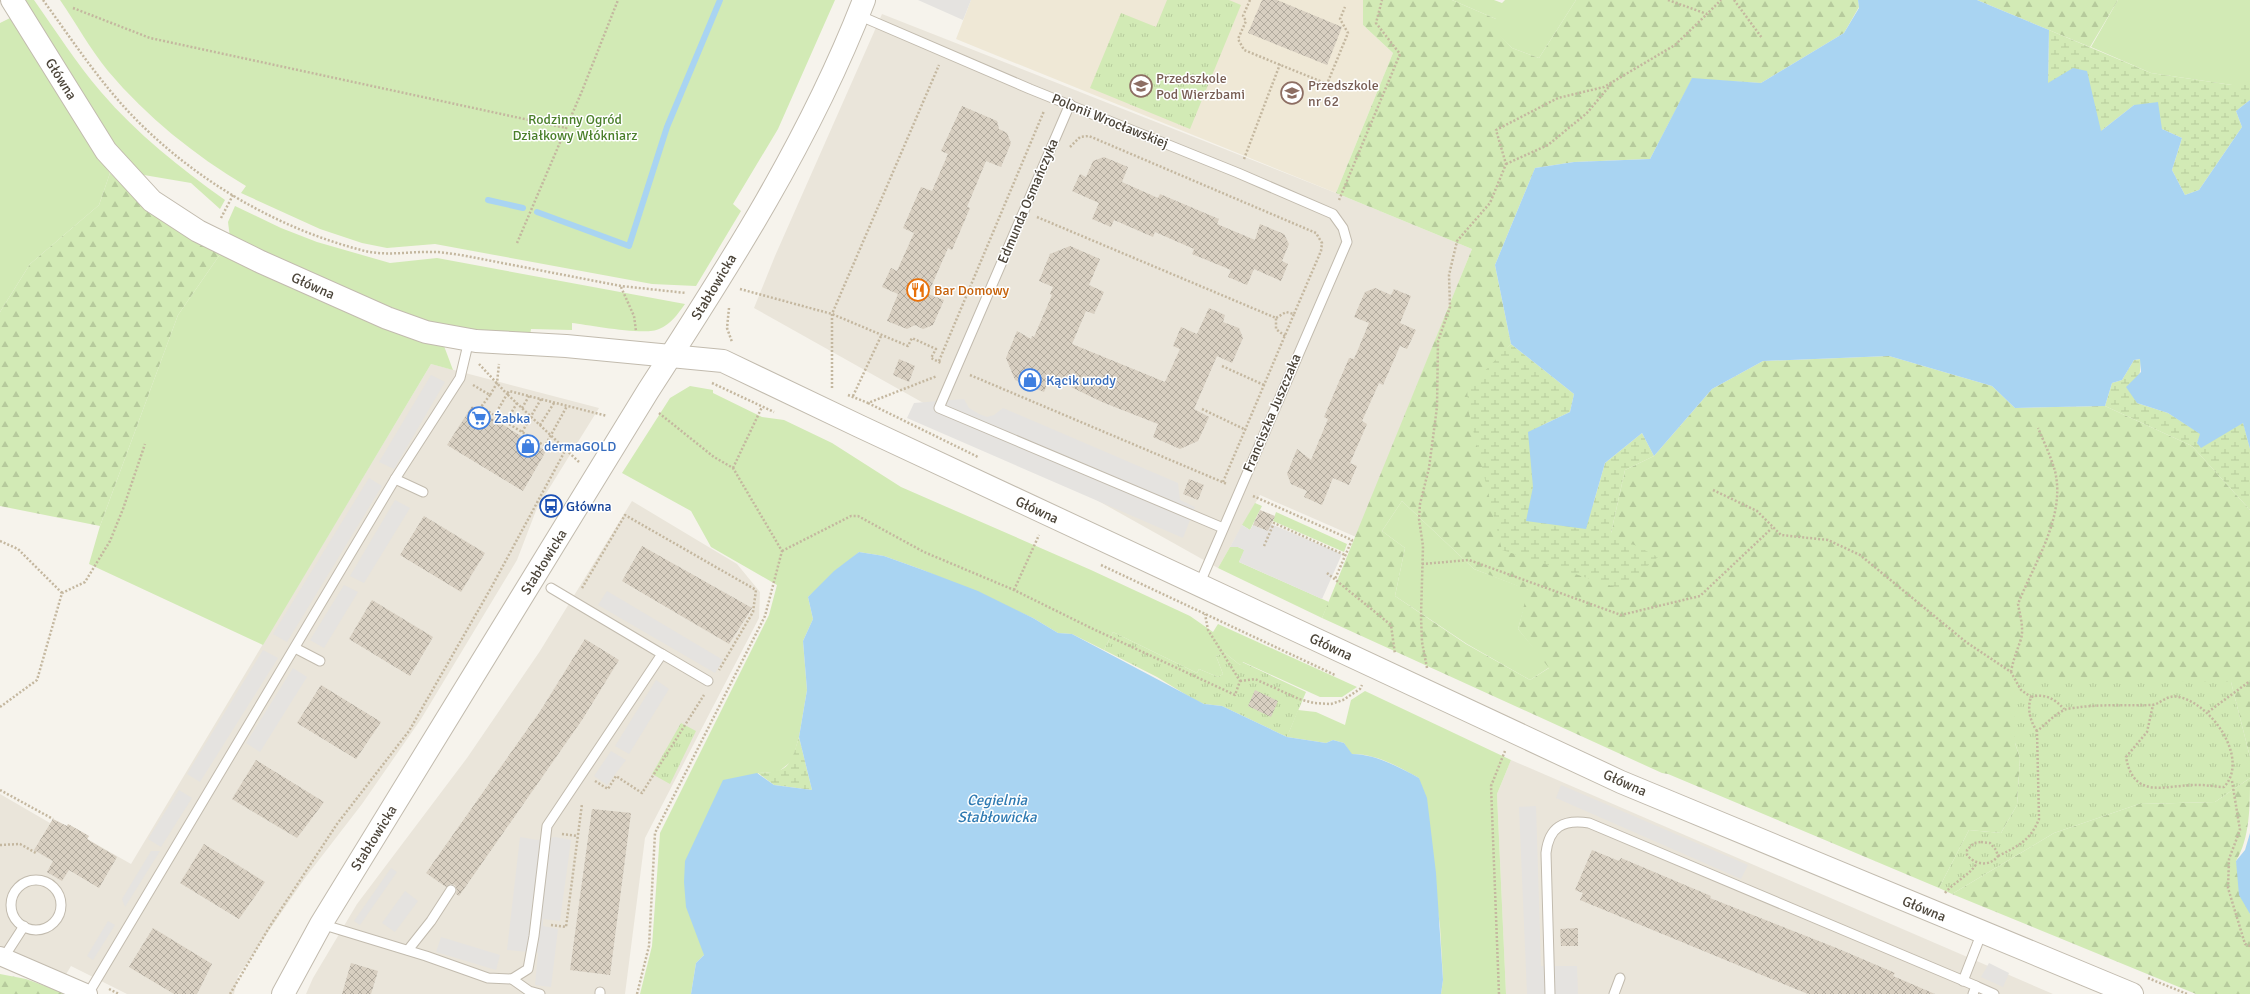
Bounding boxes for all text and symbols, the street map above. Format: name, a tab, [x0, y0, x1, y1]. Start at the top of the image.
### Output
street label: Główna	[42, 55, 80, 103]
place label: Przedszkole Pod Wierzbami	[1156, 70, 1245, 103]
school or university icon: Przedszkole Pod Wierzbami	[1128, 73, 1154, 99]
place label: Przedszkole nr 62	[1308, 77, 1379, 110]
school or university icon: Przedszkole nr 62	[1279, 80, 1305, 106]
street label: Polonii Wrocławskiej	[1049, 90, 1171, 152]
park label: Rodzinny Ogród Działkowy Włókniarz	[512, 111, 638, 144]
street label: Edmunda Osmańczyka	[994, 136, 1062, 266]
street label: Stabłowicka	[688, 251, 740, 323]
street label: Główna	[289, 269, 337, 303]
restaurant icon: Bar Domowy	[905, 277, 931, 303]
place label: Bar Domowy	[934, 282, 1010, 299]
street label: Franciszka Juszczaka	[1239, 351, 1305, 475]
shop icon: Kącik urody	[1017, 367, 1043, 393]
place label: Kącik urody	[1046, 372, 1116, 389]
supermarket icon: Żabka	[466, 405, 492, 431]
place label: Żabka	[494, 410, 530, 427]
shop icon: dermaGOLD	[515, 433, 541, 459]
place label: dermaGOLD	[544, 438, 616, 455]
bus stop icon: Główna	[538, 493, 564, 519]
street label: Główna	[1013, 493, 1061, 527]
place label: Główna	[566, 498, 612, 515]
street label: Stabłowicka	[517, 526, 571, 598]
street label: Główna	[1307, 630, 1355, 664]
street label: Główna	[1601, 766, 1649, 800]
water label: Cegielnia Stabłowicka	[957, 791, 1037, 826]
street label: Stabłowicka	[347, 802, 401, 874]
street label: Główna	[1900, 893, 1948, 925]

